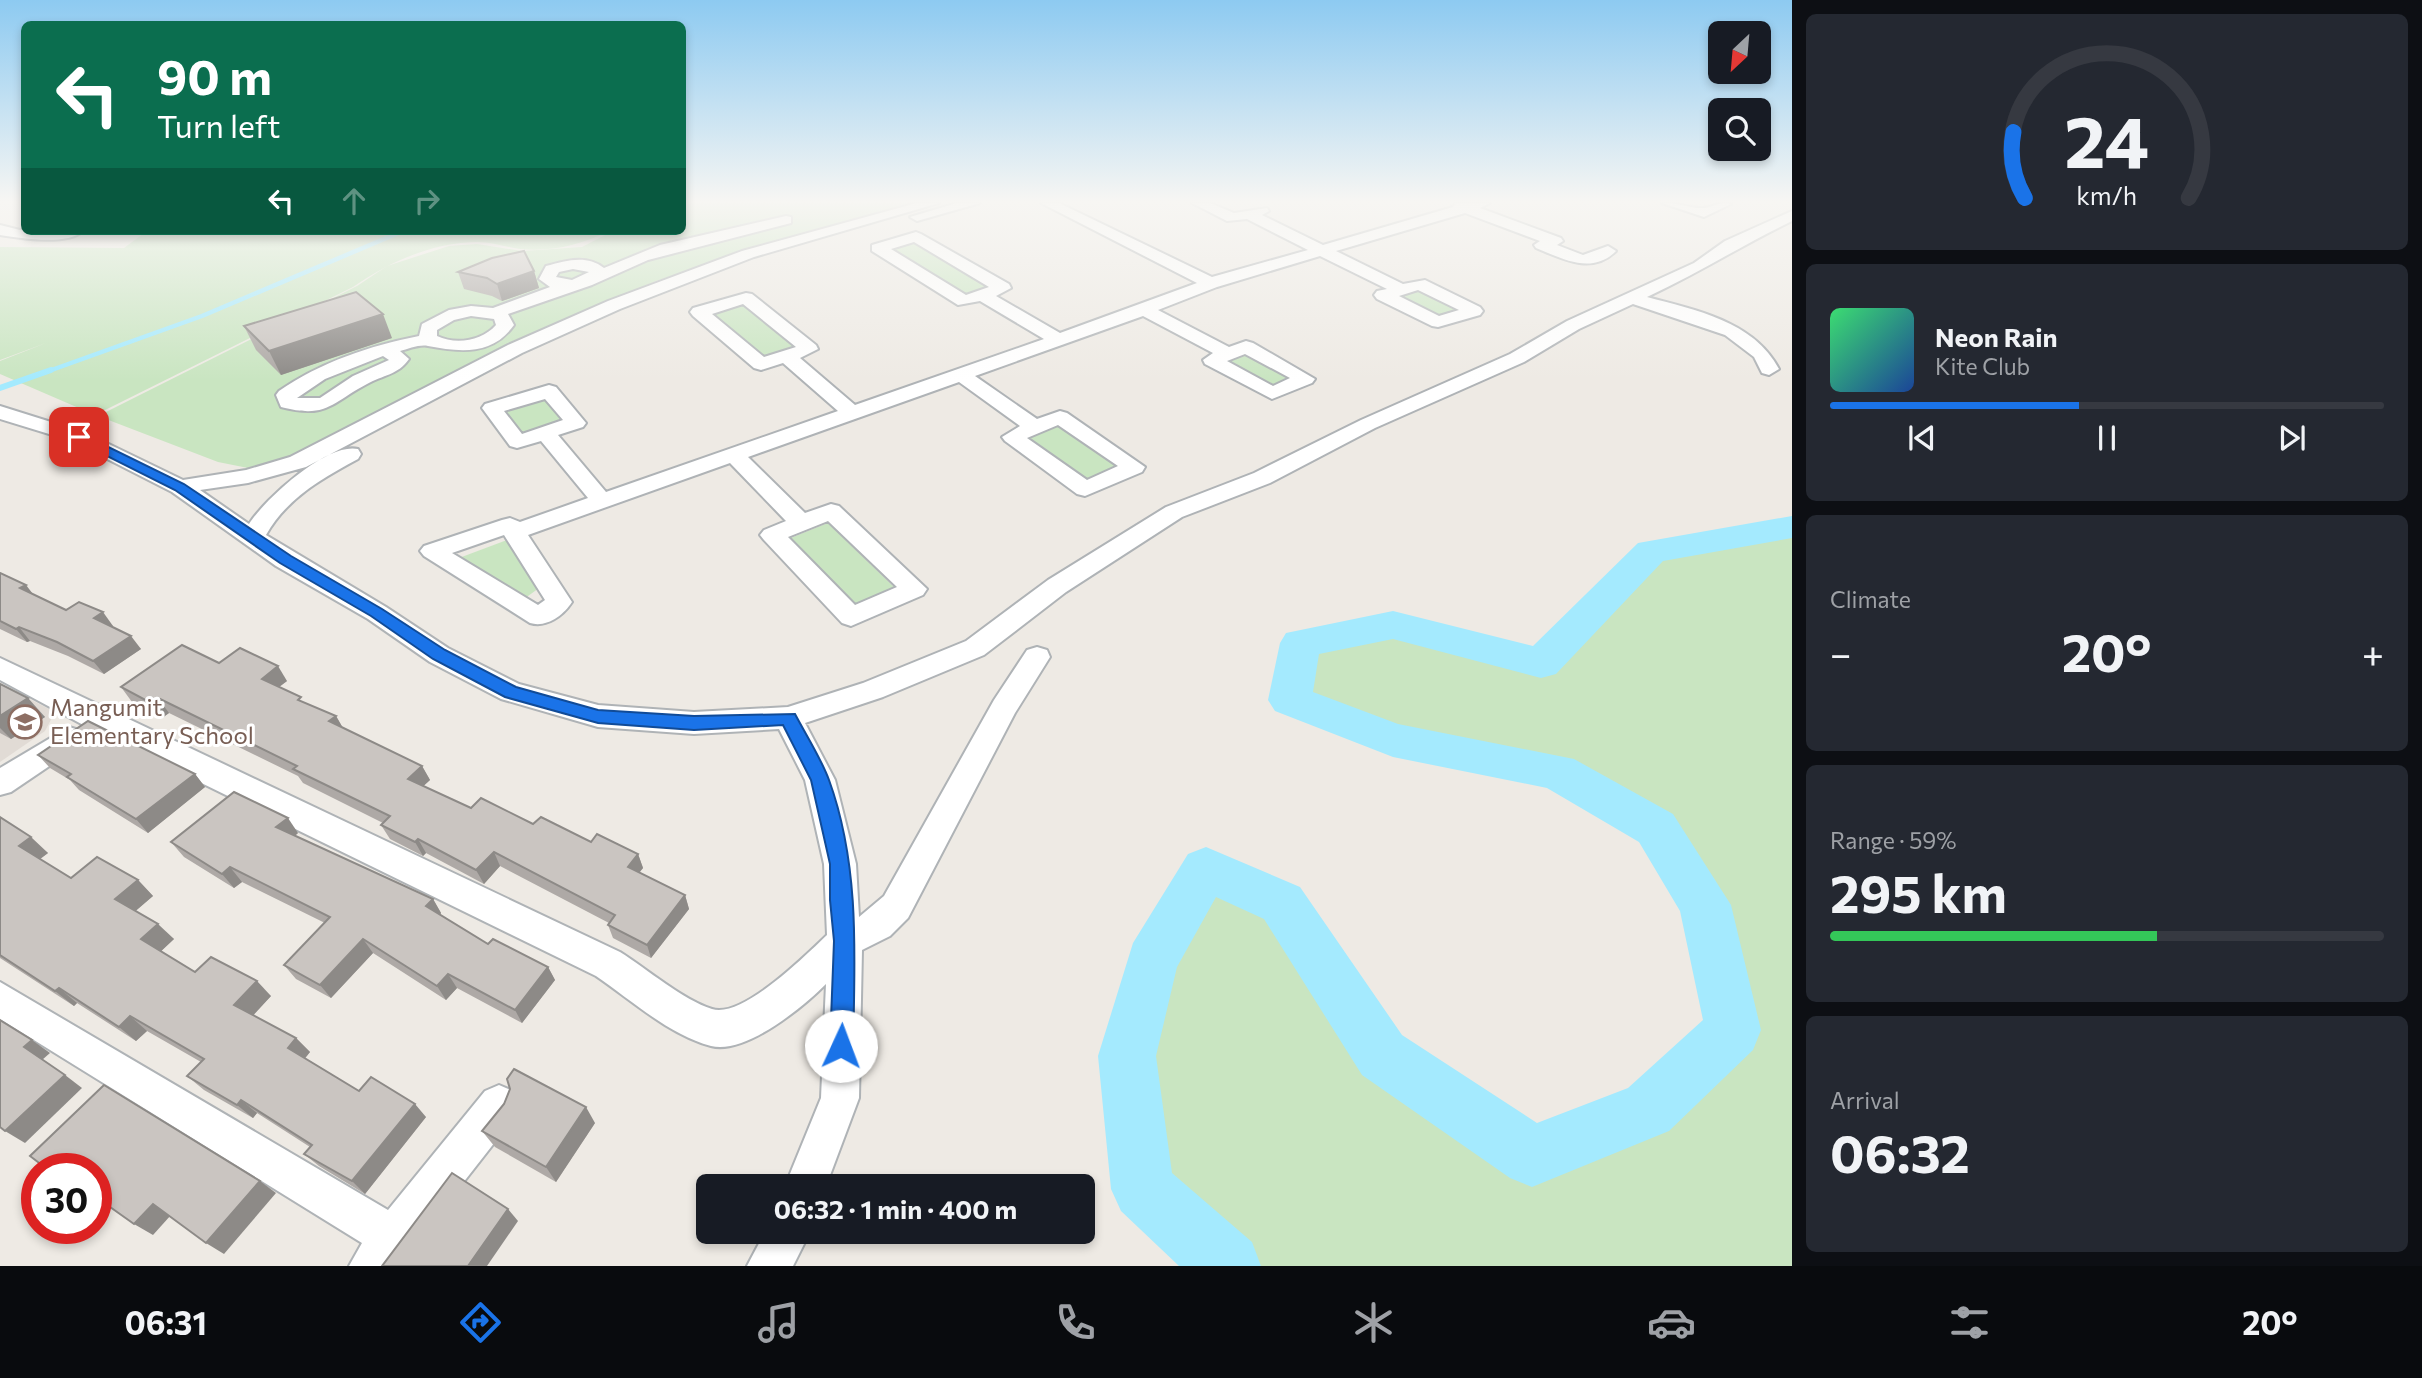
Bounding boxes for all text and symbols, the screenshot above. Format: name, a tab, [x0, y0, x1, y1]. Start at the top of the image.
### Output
north arrow	[1708, 21, 1771, 84]
map controls	[1708, 21, 1771, 161]
text: 90 m	[157, 45, 272, 105]
icon: left	[42, 49, 133, 140]
text: 24	[2064, 95, 2150, 184]
button: search	[1708, 98, 1771, 161]
text: Turn left	[157, 105, 281, 145]
text: km/h	[2077, 180, 2137, 210]
icon: left	[262, 182, 300, 220]
icon: ahead	[335, 182, 373, 220]
icon: right	[408, 182, 446, 220]
text: Neon Rain	[1935, 321, 2058, 352]
text: Kite Club	[1935, 352, 2030, 380]
pin	[49, 407, 109, 467]
icon: arrive	[60, 418, 98, 456]
icon: previous	[1903, 419, 1941, 457]
icon: pause	[2088, 419, 2126, 457]
icon: next	[2273, 419, 2311, 457]
text: Climate	[1830, 585, 1911, 613]
text: 20°	[2062, 619, 2152, 683]
text: −	[1830, 629, 1852, 676]
text: +	[2362, 629, 2384, 676]
place label: Mangumit Elementary School	[50, 692, 254, 749]
school or university icon: Mangumit Elementary School	[6, 703, 44, 741]
text: Range · 59%	[1830, 826, 1957, 854]
text: 295 km	[1830, 860, 2007, 924]
position arrow	[804, 1009, 878, 1083]
text: Arrival	[1830, 1086, 1900, 1114]
text: 06:32	[1830, 1120, 1970, 1184]
speed limit sign: 30	[21, 1153, 112, 1244]
text: 06:32 · 1 min · 400 m	[774, 1193, 1017, 1224]
icon: directions	[456, 1298, 505, 1347]
icon: music	[754, 1298, 803, 1347]
icon: phone	[1051, 1298, 1100, 1347]
icon: climate	[1349, 1298, 1398, 1347]
icon: car	[1647, 1298, 1696, 1347]
icon: filters	[1945, 1298, 1994, 1347]
text: 06:31	[124, 1302, 207, 1342]
text: 20°	[2242, 1302, 2298, 1342]

